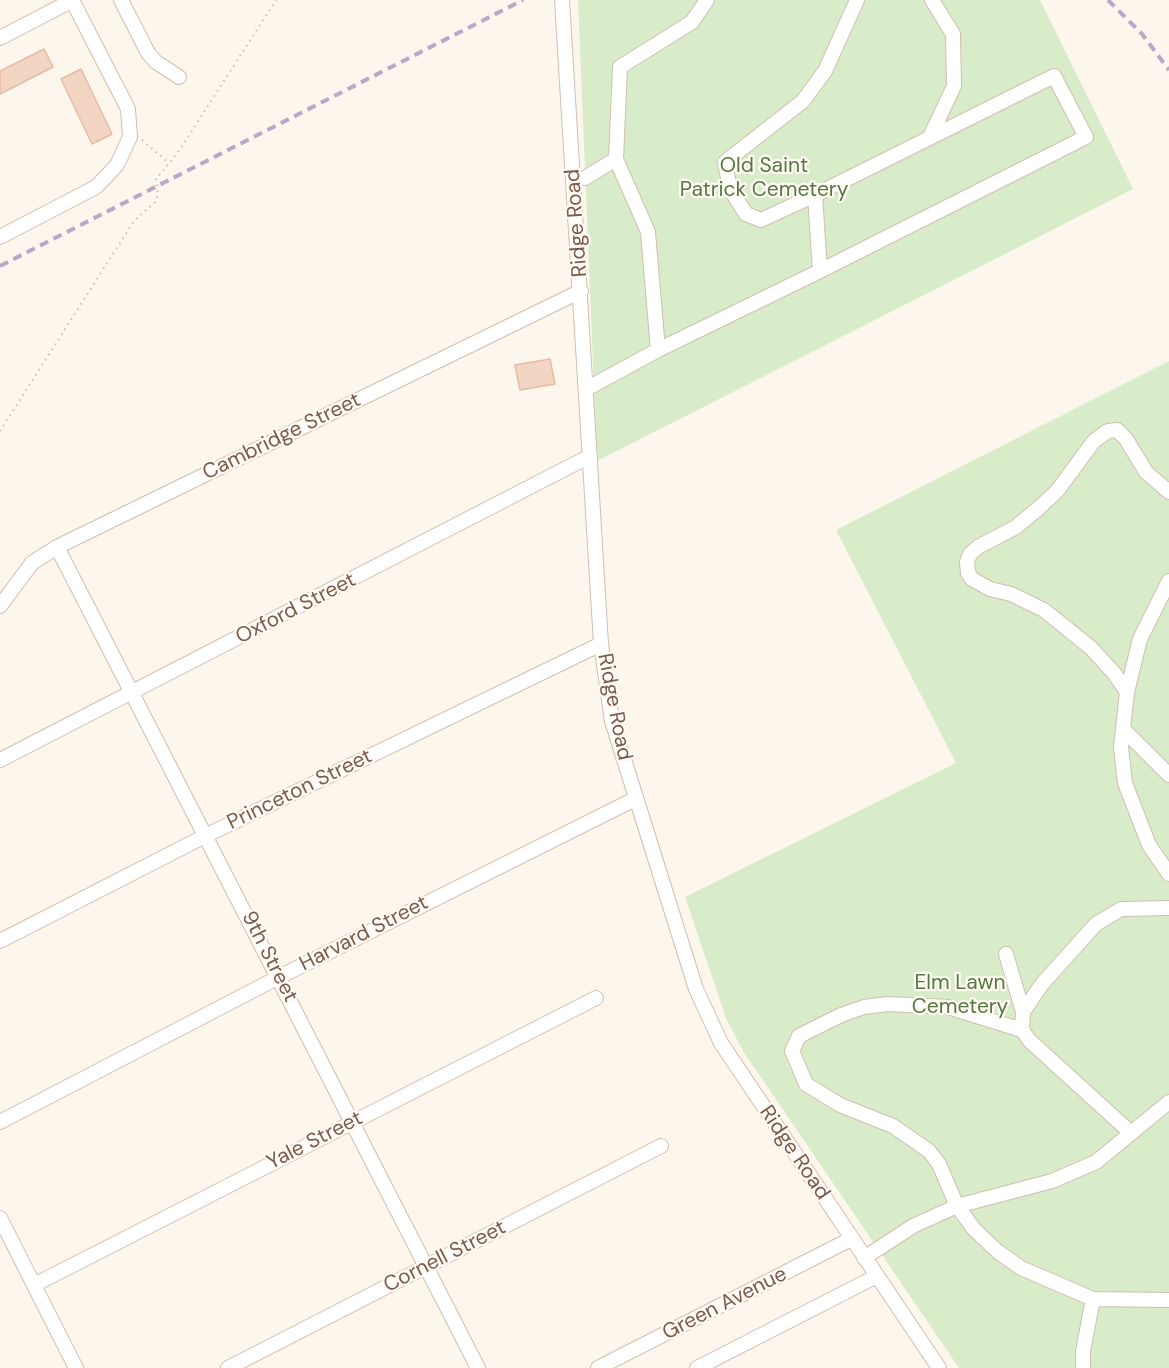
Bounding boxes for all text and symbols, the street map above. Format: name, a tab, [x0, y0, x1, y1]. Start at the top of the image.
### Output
park label: Old Saint Patrick Cemetery	[680, 153, 848, 203]
street label: Ridge Road	[561, 168, 593, 278]
street label: Cambridge Street	[199, 388, 365, 486]
street label: Oxford Street	[232, 568, 360, 650]
street label: Ridge Road	[591, 651, 637, 763]
street label: Princeton Street	[223, 744, 377, 836]
street label: Harvard Street	[295, 891, 433, 977]
street label: 9th Street	[235, 907, 303, 1007]
park label: Elm Lawn Cemetery	[912, 970, 1008, 1020]
street label: Ridge Road	[753, 1101, 835, 1205]
street label: Yale Street	[263, 1106, 367, 1176]
street label: Cornell Street	[380, 1215, 510, 1299]
street label: Green Avenue	[659, 1262, 791, 1346]

